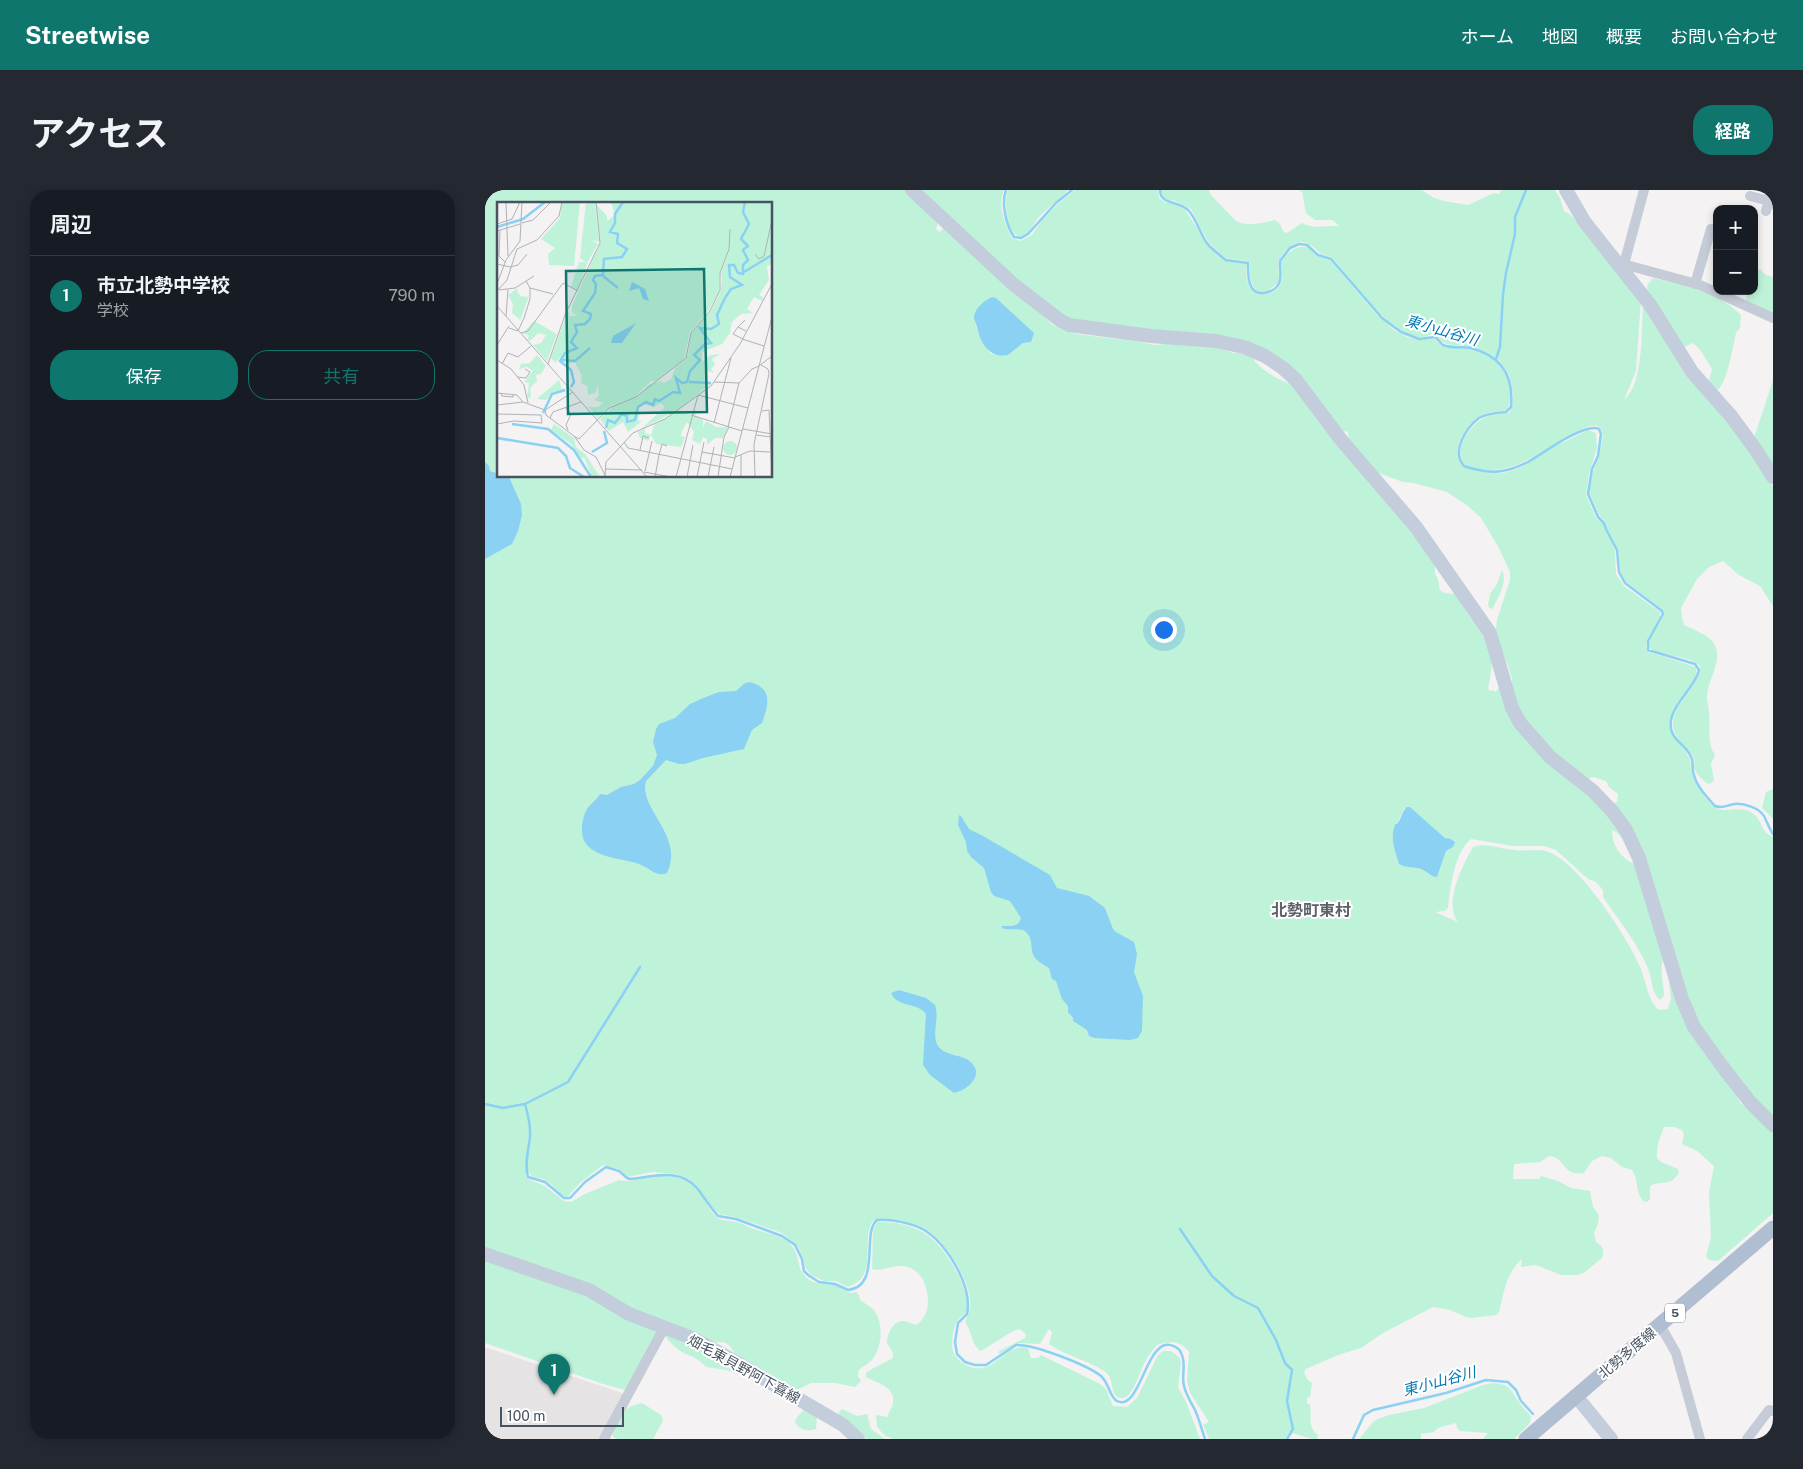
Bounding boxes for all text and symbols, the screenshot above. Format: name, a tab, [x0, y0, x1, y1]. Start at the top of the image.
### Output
text: Streetwise	[25, 21, 150, 49]
text: ホーム	[1461, 26, 1514, 47]
text: 地図	[1542, 26, 1578, 47]
text: 概要	[1606, 26, 1642, 47]
text: お問い合わせ	[1670, 26, 1778, 47]
button: 経路	[1693, 105, 1773, 155]
text: アクセス	[30, 113, 168, 154]
inset map	[497, 202, 773, 478]
map controls	[1713, 205, 1758, 295]
button: +	[1713, 205, 1758, 250]
text: 周辺	[50, 212, 92, 237]
button: −	[1713, 250, 1758, 295]
text: 市立北勢中学校	[97, 274, 230, 296]
text: 1	[63, 286, 69, 305]
text: 790 m	[388, 286, 435, 305]
text: 学校	[97, 301, 129, 320]
water label: 東小山谷川	[1404, 311, 1482, 349]
button: 保存	[50, 350, 238, 400]
button: 共有	[248, 350, 435, 400]
your location	[1151, 617, 1177, 643]
district label: 北勢町東村	[1271, 901, 1351, 920]
road number: 5	[1665, 1304, 1685, 1322]
street label: 北勢多度線	[1595, 1324, 1659, 1382]
street label: 畑毛東貝野阿下喜線	[685, 1331, 803, 1407]
pin: 1	[538, 1354, 570, 1395]
water label: 東小山谷川	[1401, 1363, 1479, 1399]
scale bar	[500, 1404, 624, 1427]
text: 100 m	[507, 1408, 545, 1424]

